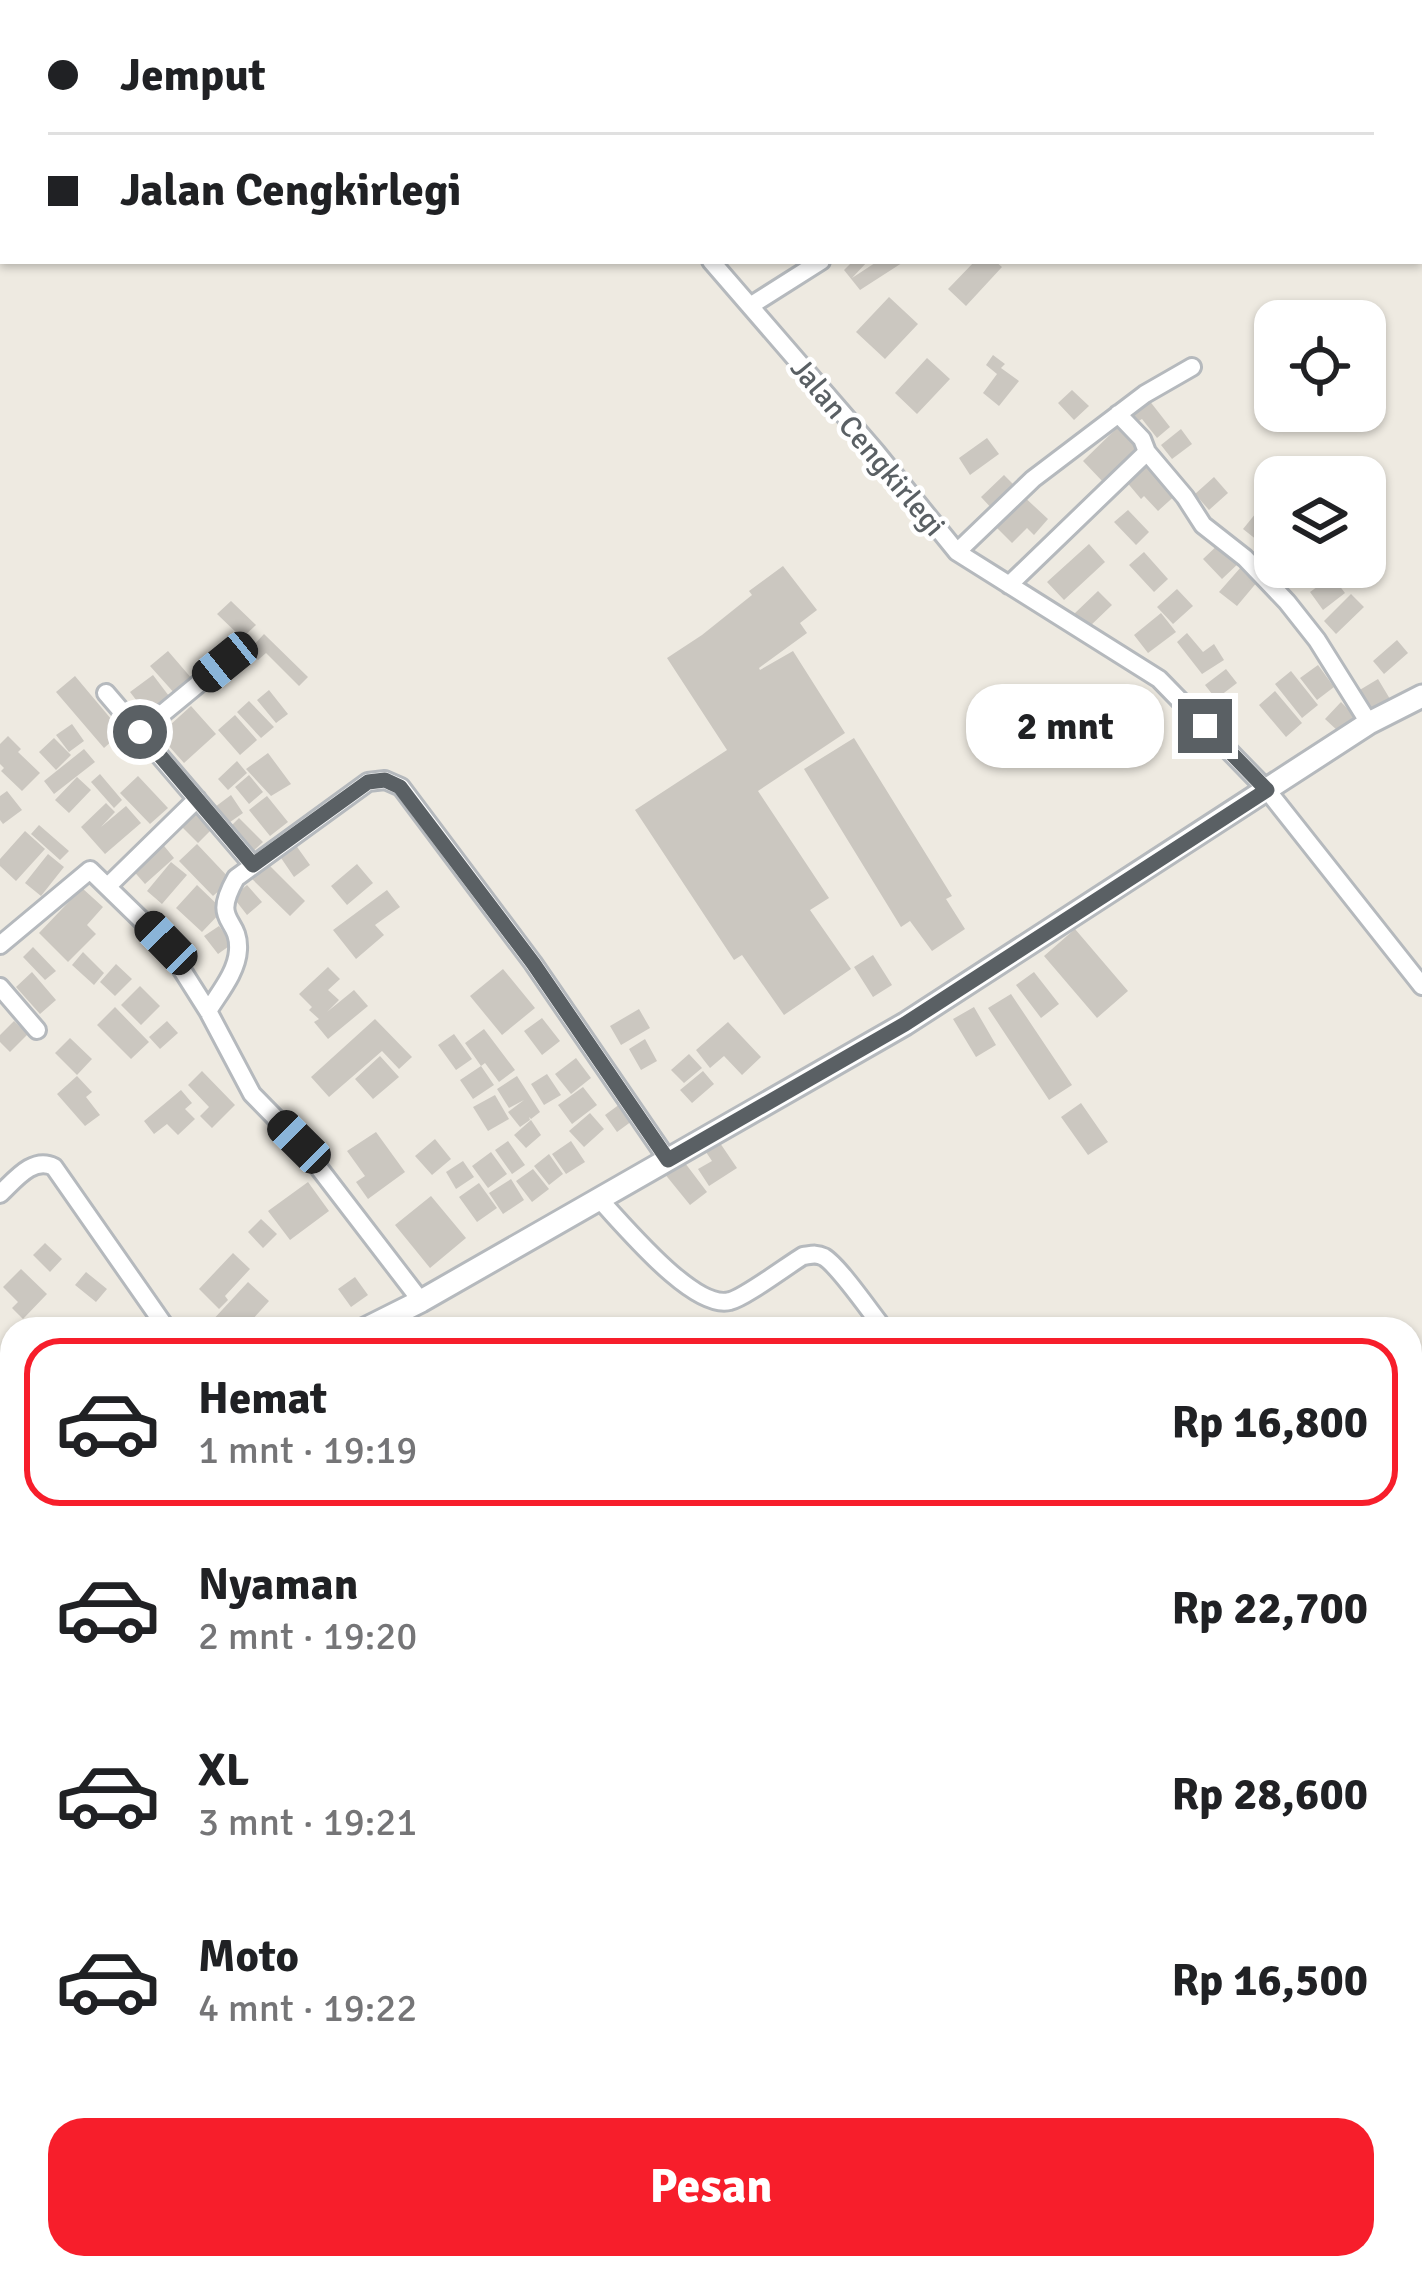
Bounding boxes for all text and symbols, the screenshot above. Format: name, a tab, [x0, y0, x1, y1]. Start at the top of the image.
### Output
text: Jemput	[120, 48, 266, 103]
text: Jalan Cengkirlegi	[120, 163, 461, 218]
map controls	[1254, 300, 1386, 588]
button: locate	[1254, 300, 1386, 432]
street label: Jalan Cengkirlegi	[782, 351, 953, 544]
button: layers	[1254, 456, 1386, 588]
car	[186, 625, 264, 699]
callout: 2 mnt	[965, 684, 1163, 768]
route end	[1178, 699, 1232, 753]
text: 2 mnt	[1016, 702, 1114, 750]
route start	[113, 705, 167, 759]
car	[128, 905, 204, 981]
car	[261, 1104, 337, 1180]
icon: car	[54, 1368, 162, 1476]
text: Hemat	[198, 1371, 327, 1426]
text: Rp 16,800	[1171, 1395, 1368, 1450]
text: 1 mnt · 19:19	[198, 1426, 417, 1474]
icon: car	[54, 1554, 162, 1662]
text: Nyaman	[198, 1557, 358, 1612]
text: Rp 22,700	[1171, 1581, 1368, 1636]
text: 2 mnt · 19:20	[198, 1612, 417, 1660]
icon: car	[54, 1740, 162, 1848]
text: XL	[198, 1743, 249, 1798]
text: Rp 28,600	[1171, 1767, 1368, 1822]
text: 3 mnt · 19:21	[198, 1798, 417, 1846]
icon: car	[54, 1926, 162, 2034]
text: Moto	[198, 1929, 299, 1984]
text: Rp 16,500	[1171, 1953, 1368, 2008]
text: 4 mnt · 19:22	[198, 1984, 417, 2032]
button: Pesan	[48, 2118, 1374, 2256]

